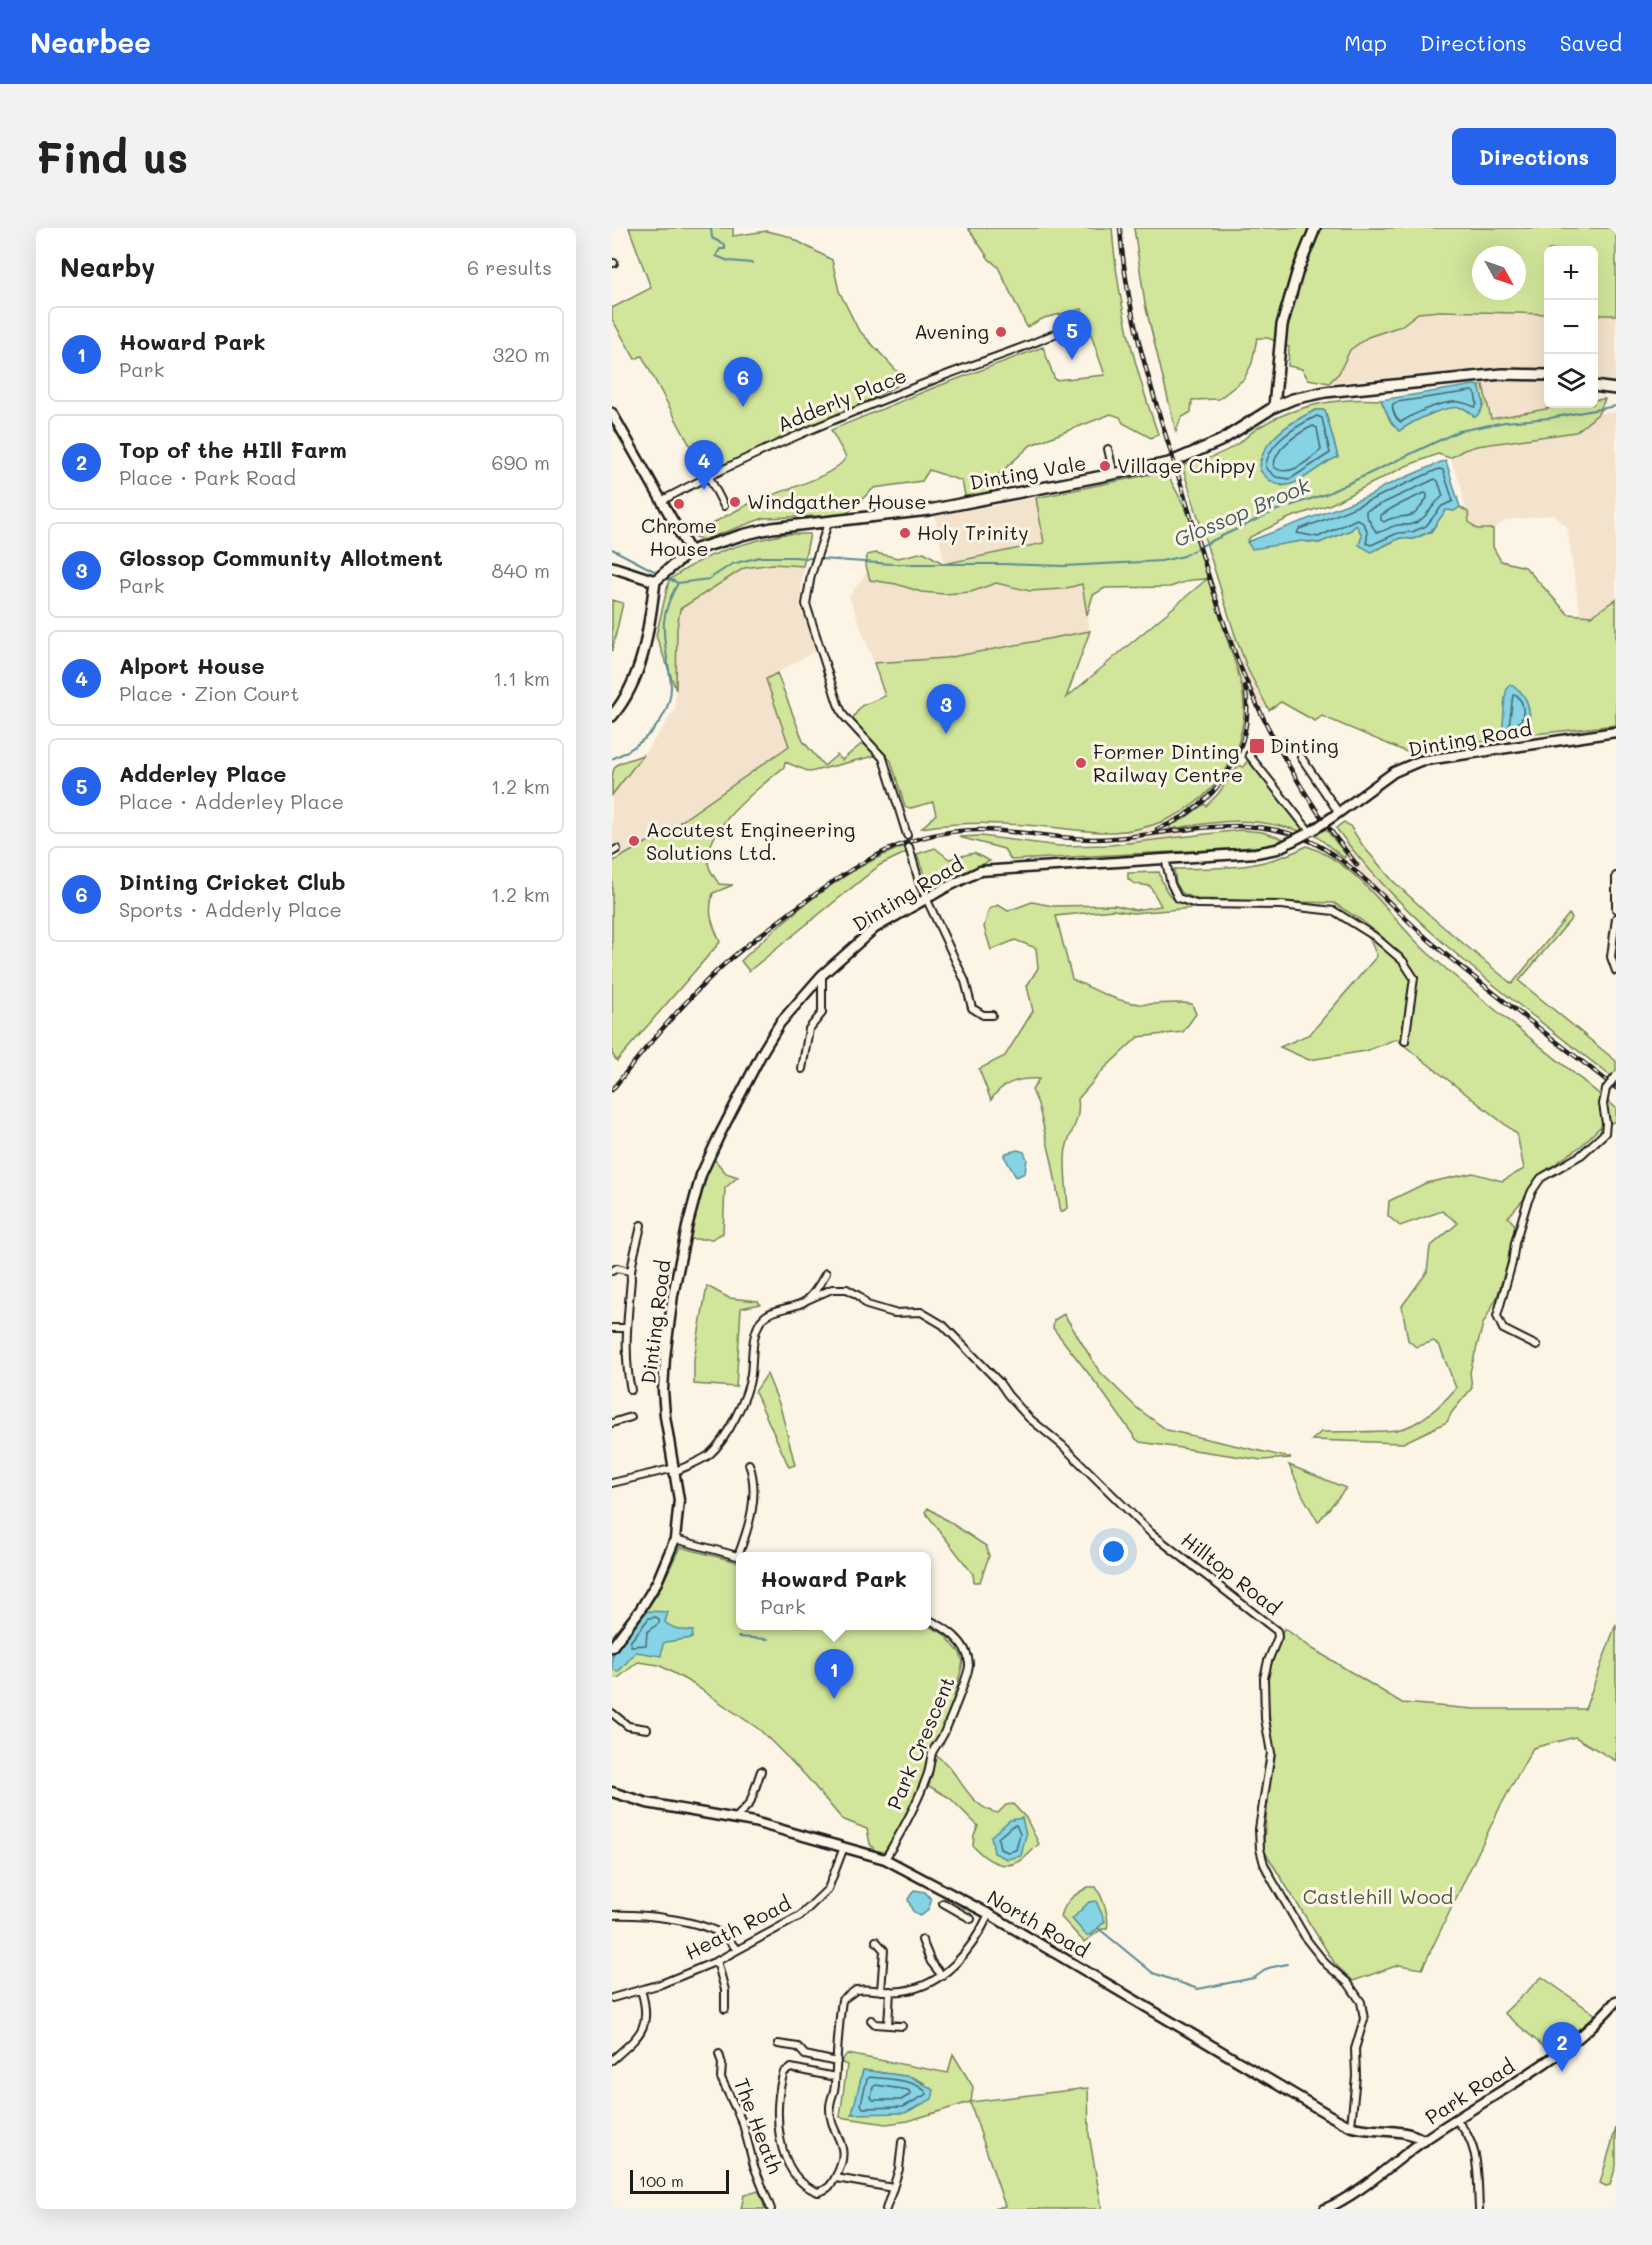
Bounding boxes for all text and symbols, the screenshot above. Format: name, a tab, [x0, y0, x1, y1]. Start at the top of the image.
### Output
text: Nearbee	[30, 24, 151, 60]
text: Map	[1344, 29, 1387, 56]
text: Directions	[1420, 29, 1527, 56]
text: Saved	[1560, 29, 1622, 56]
button: Directions	[1452, 128, 1616, 185]
text: Find us	[36, 129, 188, 184]
north arrow	[1472, 246, 1526, 300]
map controls	[1544, 246, 1598, 408]
button: +	[1544, 246, 1598, 300]
text: Nearby	[60, 250, 155, 284]
text: 6 results	[467, 254, 552, 280]
button: −	[1544, 300, 1598, 354]
pin: 5	[1052, 310, 1092, 360]
place label: Avening	[914, 318, 989, 344]
marker: Avening	[994, 325, 1008, 339]
text: Howard Park	[119, 327, 266, 356]
text: 1	[77, 341, 86, 367]
text: 320 m	[492, 341, 550, 367]
button: layers	[1544, 354, 1598, 408]
text: Park	[119, 356, 164, 382]
pin: 6	[724, 358, 762, 407]
street label: Adderly Place	[773, 361, 910, 437]
text: Top of the HIll Farm	[119, 435, 347, 464]
pin: 4	[684, 440, 724, 490]
text: 2	[76, 449, 87, 475]
text: 690 m	[491, 449, 550, 475]
street label: Dinting Vale	[968, 449, 1088, 495]
place label: Village Chippy	[1117, 452, 1256, 478]
marker: Village Chippy	[1098, 459, 1112, 473]
text: Place · Park Road	[119, 464, 296, 490]
water label: Glossop Brook	[1169, 470, 1314, 552]
place label: Windgather House	[747, 488, 927, 514]
marker: Windgather House	[728, 495, 742, 509]
marker: Chrome House	[672, 497, 686, 511]
place label: Chrome House	[641, 512, 717, 561]
place label: Holy Trinity	[917, 519, 1029, 545]
marker: Holy Trinity	[898, 526, 912, 540]
text: Glossop Community Allotment	[119, 543, 443, 572]
text: 3	[76, 557, 88, 583]
text: 840 m	[491, 557, 550, 583]
text: Park	[119, 572, 164, 598]
text: Alport House	[119, 651, 265, 680]
text: 4	[75, 665, 88, 691]
text: 1.1 km	[493, 665, 550, 691]
text: Place · Zion Court	[119, 680, 299, 706]
pin: 3	[926, 684, 966, 734]
street label: Dinting Road	[1406, 714, 1534, 762]
place label: Dinting	[1270, 732, 1339, 758]
marker: Dinting	[1248, 737, 1266, 755]
place label: Former Dinting Railway Centre	[1093, 738, 1243, 787]
marker: Former Dinting Railway Centre	[1074, 756, 1088, 770]
text: Adderley Place	[119, 759, 286, 788]
text: 5	[76, 773, 87, 799]
text: 1.2 km	[491, 773, 550, 799]
text: Place · Adderley Place	[119, 788, 344, 814]
place label: Accutest Engineering Solutions Ltd.	[646, 816, 855, 865]
marker: Accutest Engineering Solutions Ltd.	[627, 834, 641, 848]
street label: Dinting Road	[847, 850, 968, 936]
text: Dinting Cricket Club	[119, 867, 346, 896]
text: 6	[75, 881, 88, 907]
text: 1.2 km	[491, 881, 550, 907]
text: Sports · Adderly Place	[119, 896, 342, 922]
street label: Dinting Road	[635, 1258, 676, 1385]
street label: Hilltop Road	[1176, 1526, 1287, 1620]
your location	[1099, 1537, 1128, 1566]
popup	[736, 1552, 931, 1630]
text: Howard Park	[760, 1564, 907, 1593]
text: Park	[760, 1593, 806, 1619]
pin: 1	[814, 1650, 854, 1699]
street label: Park Crescent	[880, 1672, 960, 1813]
park label: Castlehill Wood	[1303, 1883, 1453, 1909]
street label: North Road	[983, 1884, 1094, 1963]
street label: Heath Road	[680, 1889, 795, 1965]
pin: 2	[1542, 2022, 1582, 2072]
street label: Park Road	[1420, 2053, 1519, 2130]
street label: The Heath	[729, 2074, 789, 2177]
scale bar	[630, 2167, 729, 2194]
text: 100 m	[639, 2170, 684, 2191]

